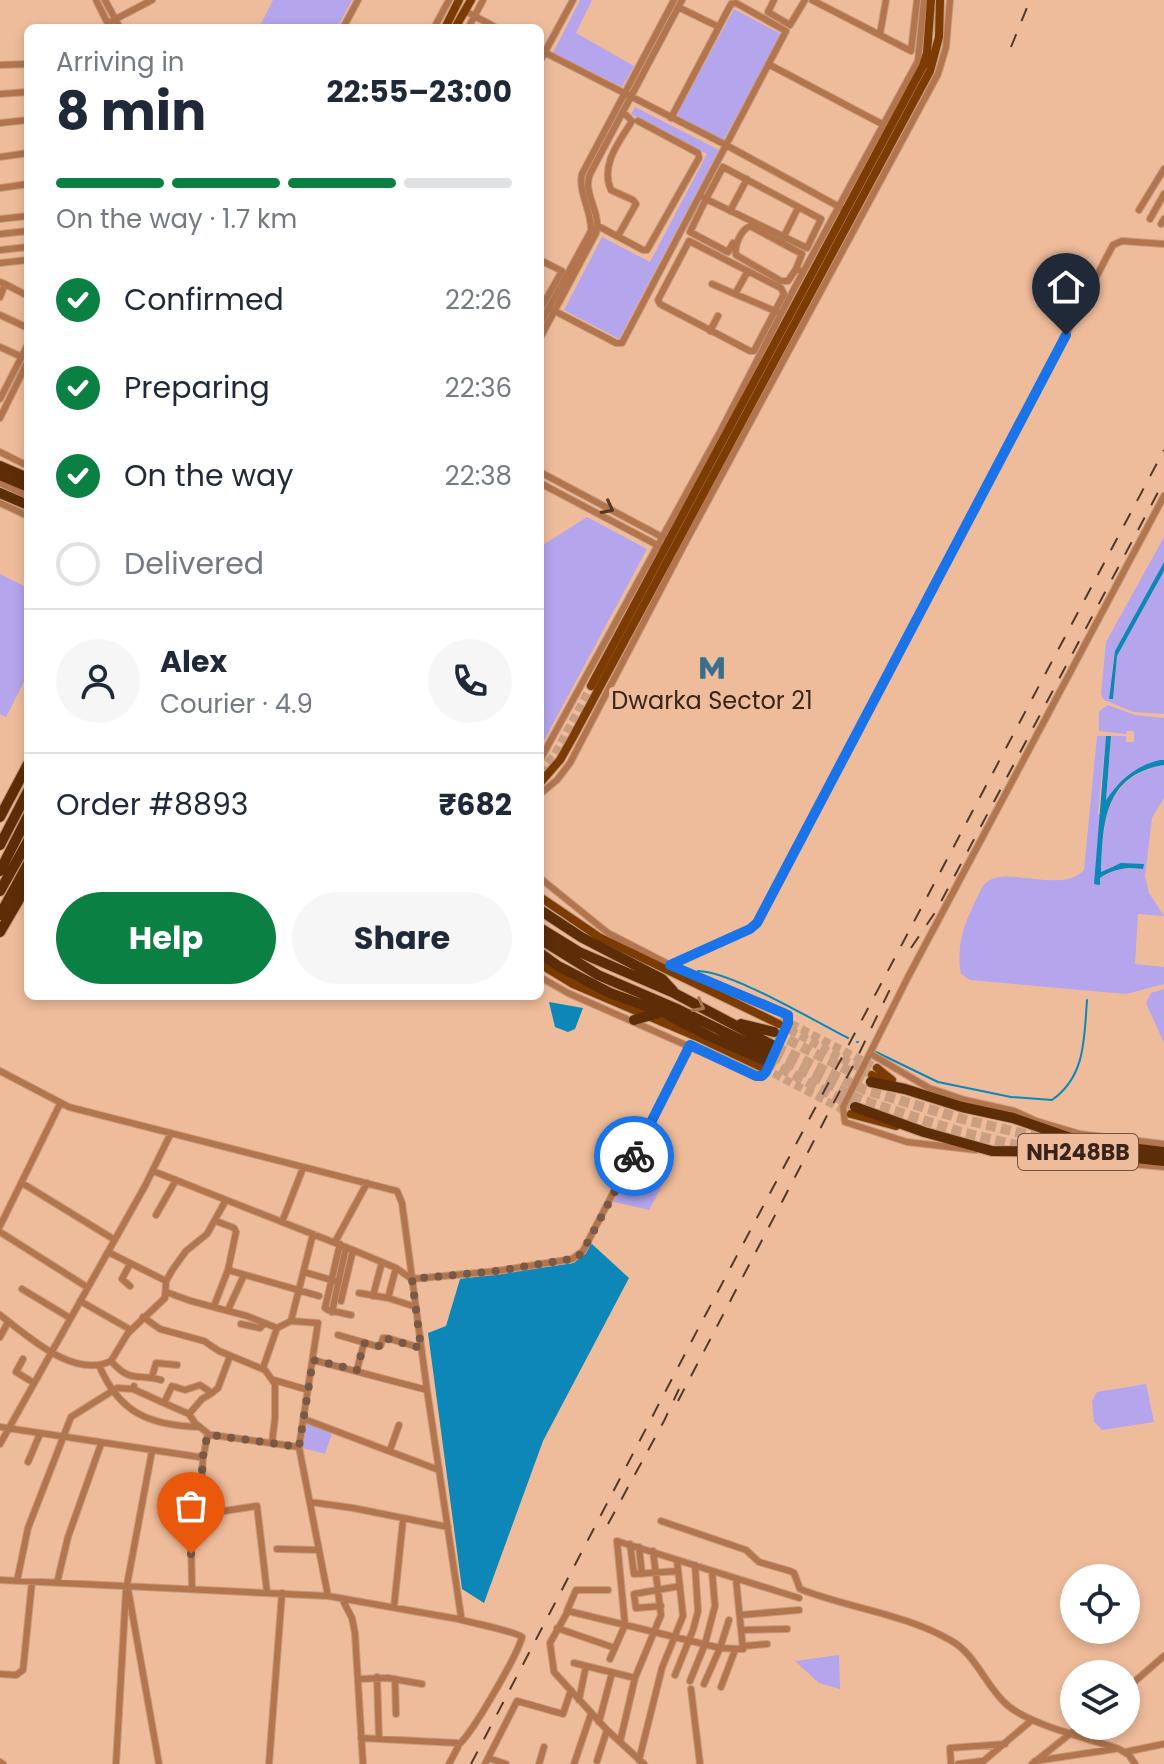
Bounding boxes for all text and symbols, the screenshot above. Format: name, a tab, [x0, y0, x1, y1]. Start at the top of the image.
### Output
text: Arriving in	[56, 44, 185, 80]
text: 22:55–23:00	[326, 70, 512, 113]
text: 8 min	[56, 75, 206, 148]
text: On the way · 1.7 km	[56, 201, 297, 237]
pin	[1032, 253, 1100, 335]
icon: home	[1044, 265, 1088, 309]
icon: check	[56, 278, 100, 322]
text: Confirmed	[124, 278, 284, 321]
text: 22:26	[445, 282, 512, 318]
icon: check	[56, 366, 100, 410]
text: Preparing	[124, 366, 270, 409]
text: 22:36	[445, 370, 512, 406]
icon: check	[56, 454, 100, 498]
text: On the way	[124, 454, 293, 497]
text: 22:38	[445, 458, 512, 494]
one-way arrow	[599, 499, 614, 514]
text: Delivered	[124, 542, 264, 585]
button: person	[56, 639, 140, 723]
button: phone	[428, 639, 512, 723]
text: Alex	[160, 640, 227, 683]
metro station icon: Dwarka Sector 21	[697, 653, 727, 683]
place label: Dwarka Sector 21	[611, 684, 813, 717]
text: Courier · 4.9	[160, 686, 313, 722]
text: Order #8893	[56, 783, 248, 826]
text: ₹682	[438, 783, 512, 826]
button: Help	[56, 892, 276, 984]
button: Share	[292, 892, 512, 984]
one-way arrow	[690, 997, 705, 1012]
courier	[594, 1116, 674, 1196]
icon: bike	[612, 1134, 656, 1178]
road number: NH248BB	[1018, 1134, 1138, 1170]
pin	[157, 1472, 225, 1554]
icon: bag	[169, 1484, 213, 1528]
map controls	[1060, 1564, 1140, 1740]
button: locate	[1060, 1564, 1140, 1644]
button: layers	[1060, 1660, 1140, 1740]

